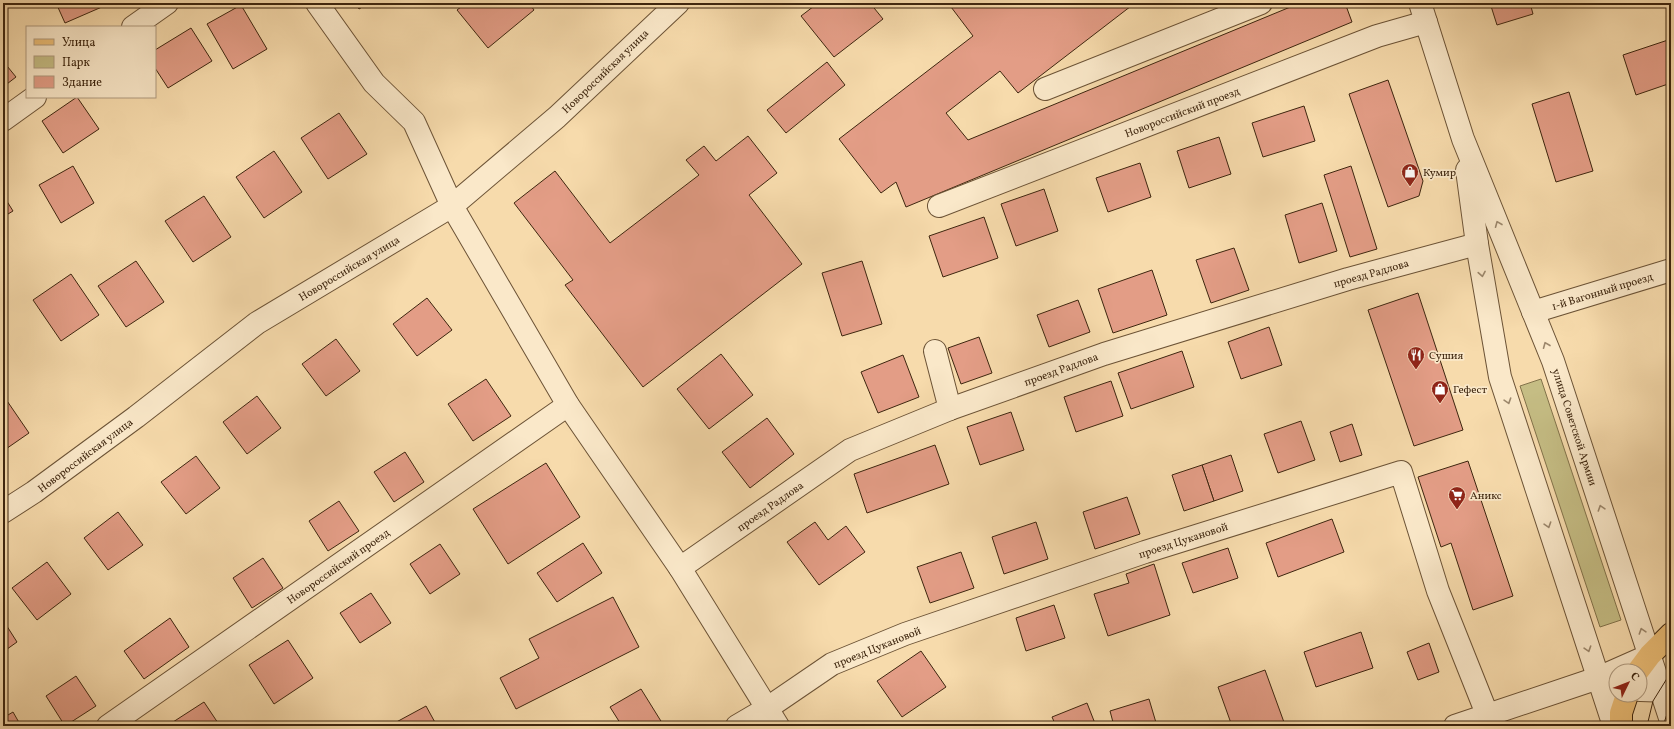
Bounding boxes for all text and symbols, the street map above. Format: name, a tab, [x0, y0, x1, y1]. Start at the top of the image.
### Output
legend	[26, 26, 156, 98]
street label: Новороссийская улица	[559, 26, 653, 118]
text: Улица	[62, 35, 95, 51]
text: Парк	[62, 55, 90, 71]
text: Здание	[62, 75, 102, 91]
street label: Новороссийский проезд	[1123, 84, 1243, 142]
shop icon: Кумир	[1400, 162, 1420, 187]
place label: Кумир	[1423, 166, 1456, 181]
one-way arrow	[1494, 220, 1502, 227]
street label: Новороссийская улица	[296, 233, 404, 305]
street label: проезд Радлова	[1332, 256, 1411, 292]
street label: 1-й Вагонный проезд	[1550, 270, 1656, 315]
one-way arrow	[1477, 271, 1486, 277]
one-way arrow	[1543, 341, 1551, 348]
restaurant icon: Сушия	[1406, 345, 1426, 370]
place label: Сушия	[1429, 349, 1464, 364]
street label: проезд Радлова	[1022, 350, 1101, 391]
street label: улица Советской Армии	[1548, 367, 1600, 488]
shop icon: Гефест	[1430, 379, 1450, 404]
place label: Гефест	[1453, 383, 1487, 398]
one-way arrow	[1503, 398, 1512, 405]
street label: Новороссийская улица	[35, 415, 137, 497]
street label: проезд Радлова	[735, 478, 808, 536]
supermarket icon: Аникс	[1447, 485, 1467, 510]
place label: Аникс	[1470, 489, 1502, 504]
one-way arrow	[1597, 504, 1606, 511]
street label: проезд Цукановой	[1137, 520, 1230, 563]
one-way arrow	[1543, 521, 1552, 528]
street label: Новороссийский проезд	[285, 526, 394, 608]
street label: проезд Цукановой	[832, 624, 924, 673]
one-way arrow	[1638, 628, 1647, 635]
one-way arrow	[1584, 645, 1592, 652]
north arrow	[1608, 663, 1648, 703]
text: С	[1626, 669, 1642, 685]

